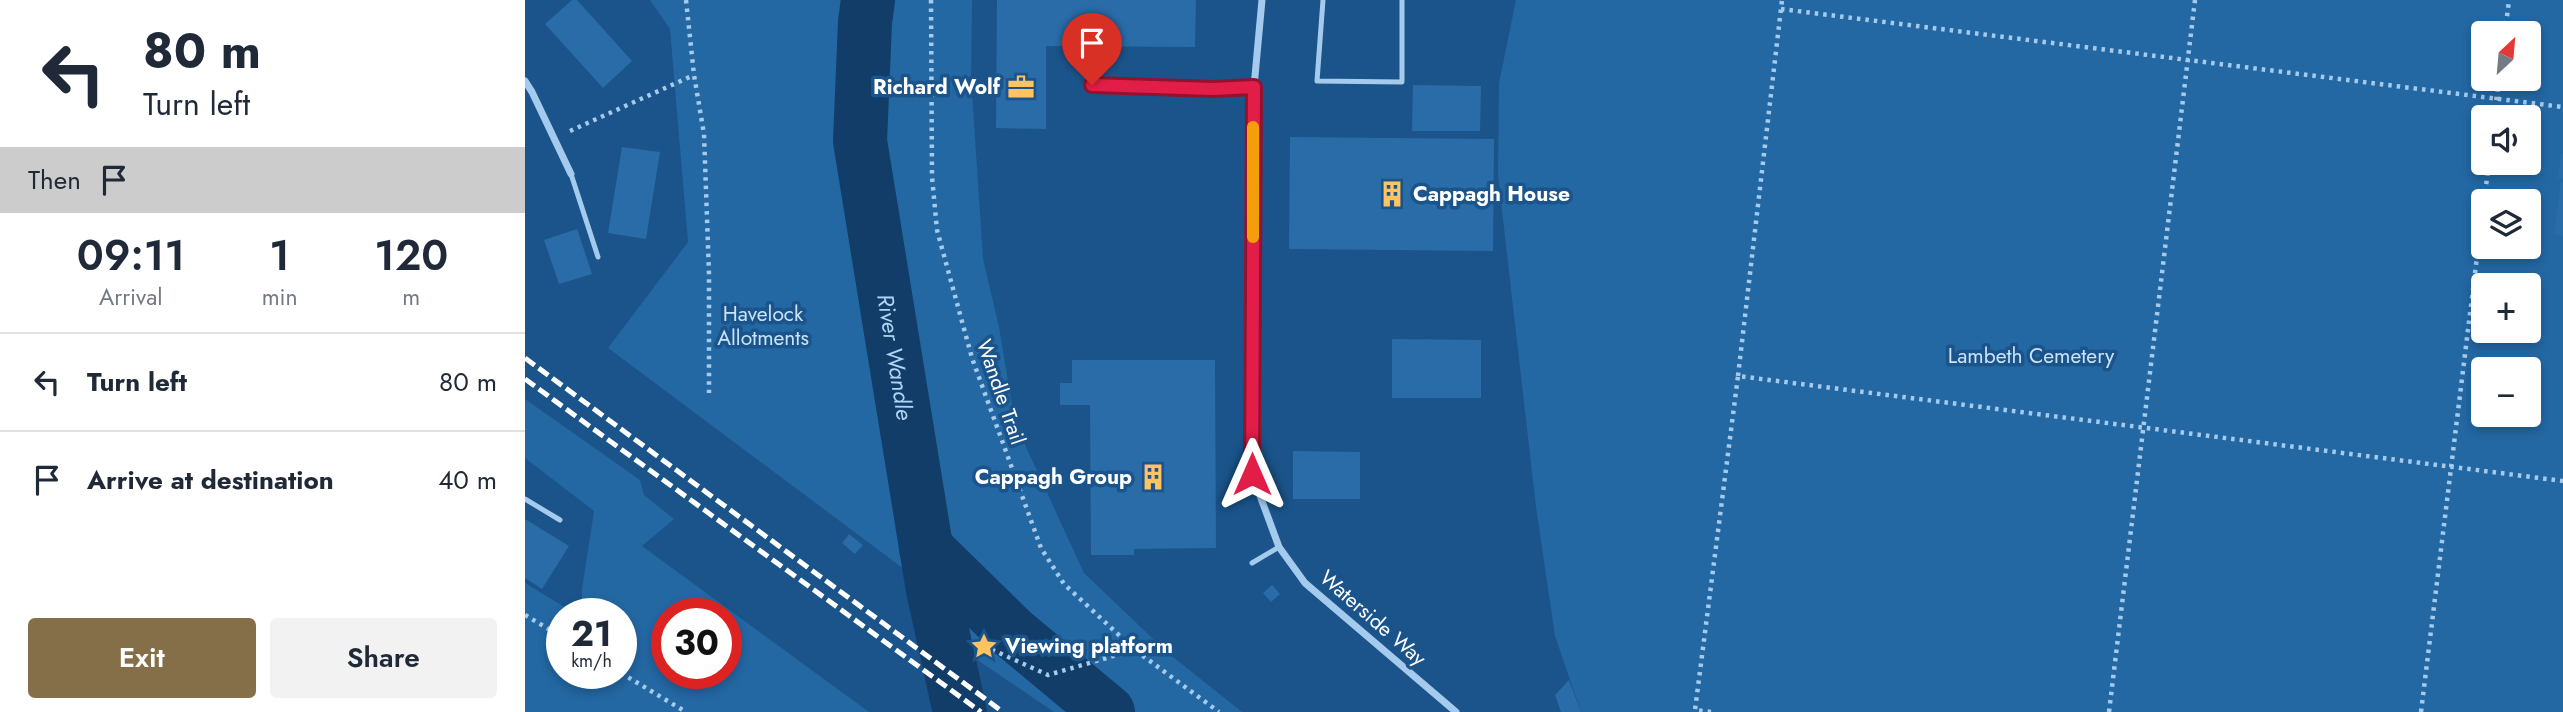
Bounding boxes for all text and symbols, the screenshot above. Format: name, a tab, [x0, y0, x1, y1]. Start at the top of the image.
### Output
pin	[1062, 13, 1122, 85]
text: 80 m	[143, 16, 261, 86]
north arrow	[2471, 21, 2541, 91]
map controls	[2471, 21, 2541, 427]
icon: arrive	[1073, 24, 1111, 62]
icon: left	[28, 28, 119, 119]
place label: Richard Wolf	[873, 72, 1001, 102]
office icon: Richard Wolf	[1006, 72, 1036, 102]
text: Turn left	[143, 81, 250, 127]
button: sound	[2471, 105, 2541, 175]
text: Then	[28, 161, 81, 199]
icon: arrive	[95, 161, 133, 199]
building icon: Cappagh House	[1377, 179, 1407, 209]
place label: Cappagh House	[1413, 179, 1570, 209]
button: layers	[2471, 189, 2541, 259]
text: 09:11	[77, 225, 185, 286]
text: 1	[269, 225, 290, 286]
text: 120	[374, 225, 448, 286]
button: +	[2471, 273, 2541, 343]
text: Arrival	[99, 280, 163, 314]
text: min	[262, 280, 298, 314]
text: m	[402, 280, 420, 314]
water label: River Wandle	[868, 291, 922, 423]
park label: Havelock Allotments	[717, 299, 809, 353]
street label: Wandle Trail	[969, 335, 1033, 449]
park label: Lambeth Cemetery	[1948, 341, 2115, 371]
button: −	[2471, 357, 2541, 427]
icon: left	[28, 363, 66, 401]
text: Turn left	[87, 363, 187, 401]
text: 80 m	[439, 363, 497, 401]
position arrow	[1215, 437, 1289, 511]
icon: arrive	[28, 461, 66, 499]
text: Arrive at destination	[87, 461, 334, 499]
text: 40 m	[438, 461, 497, 499]
place label: Cappagh Group	[975, 462, 1132, 492]
building icon: Cappagh Group	[1138, 462, 1168, 492]
street label: Waterside Way	[1313, 563, 1434, 673]
speed limit sign: 30	[651, 598, 742, 689]
text: 21	[571, 609, 612, 659]
button: Exit	[28, 618, 256, 698]
button: Share	[270, 618, 497, 698]
place icon: Viewing platform	[969, 631, 999, 661]
place label: Viewing platform	[1004, 631, 1173, 661]
text: km/h	[571, 648, 612, 674]

